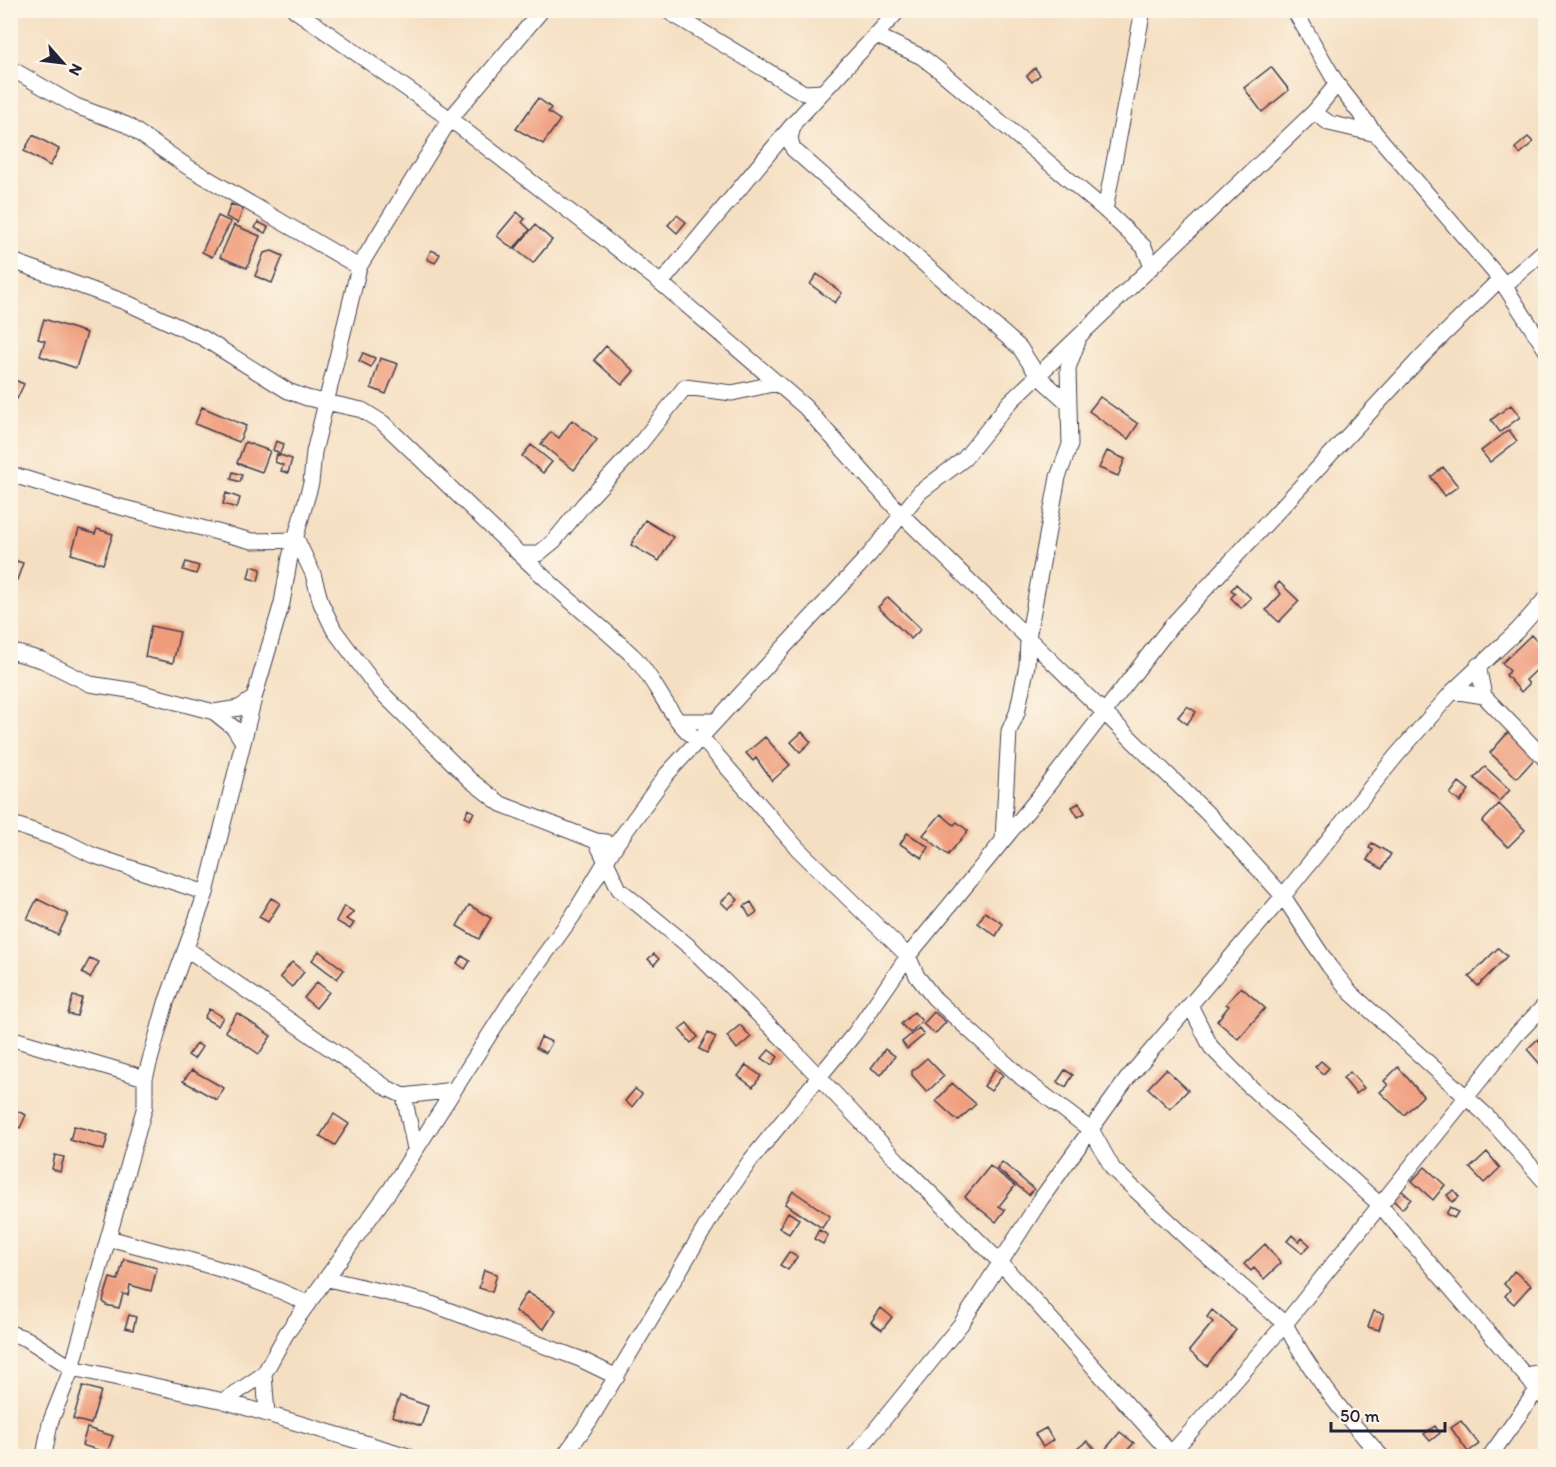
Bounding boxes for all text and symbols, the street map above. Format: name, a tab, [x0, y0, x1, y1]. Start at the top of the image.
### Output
north arrow	[33, 33, 93, 93]
text: N	[65, 61, 87, 79]
scale bar	[1331, 1395, 1445, 1433]
text: 50 m	[1340, 1405, 1380, 1427]

